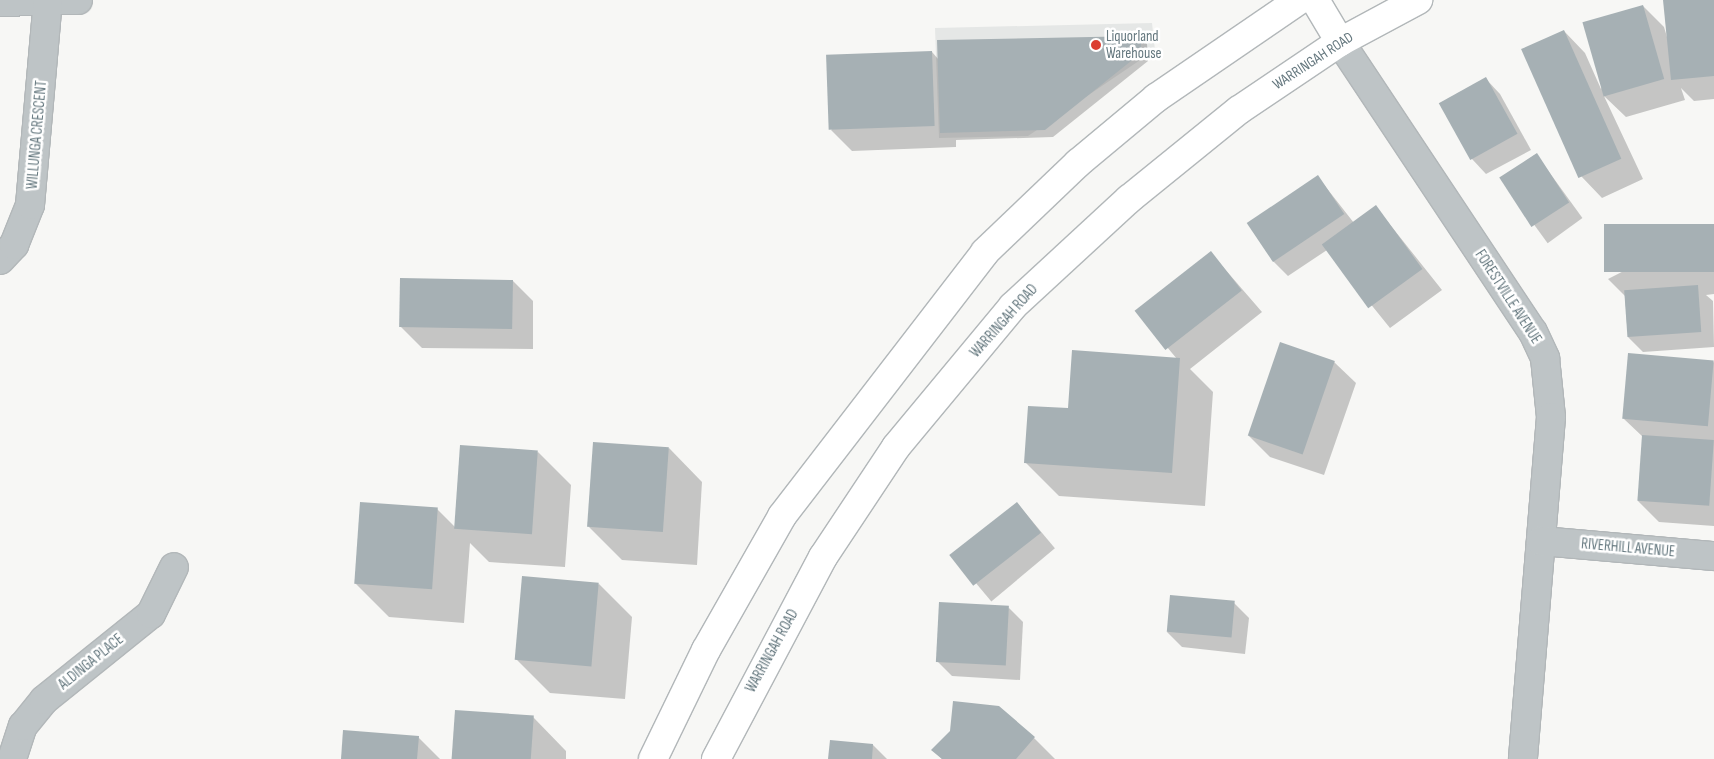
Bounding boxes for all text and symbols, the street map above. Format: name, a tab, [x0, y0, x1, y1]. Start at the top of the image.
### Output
place label: Liquorland Warehouse	[1106, 27, 1162, 62]
street label: WARRINGAH ROAD	[1269, 28, 1357, 94]
marker: Liquorland Warehouse	[1090, 39, 1102, 51]
street label: WILLUNGA CRESCENT	[23, 80, 51, 190]
street label: FORESTVILLE AVENUE	[1471, 247, 1545, 347]
street label: WARRINGAH ROAD	[966, 281, 1042, 361]
street label: RIVERHILL AVENUE	[1580, 535, 1676, 561]
street label: WARRINGAH ROAD	[742, 606, 802, 696]
street label: ALDINGA PLACE	[55, 630, 127, 694]

